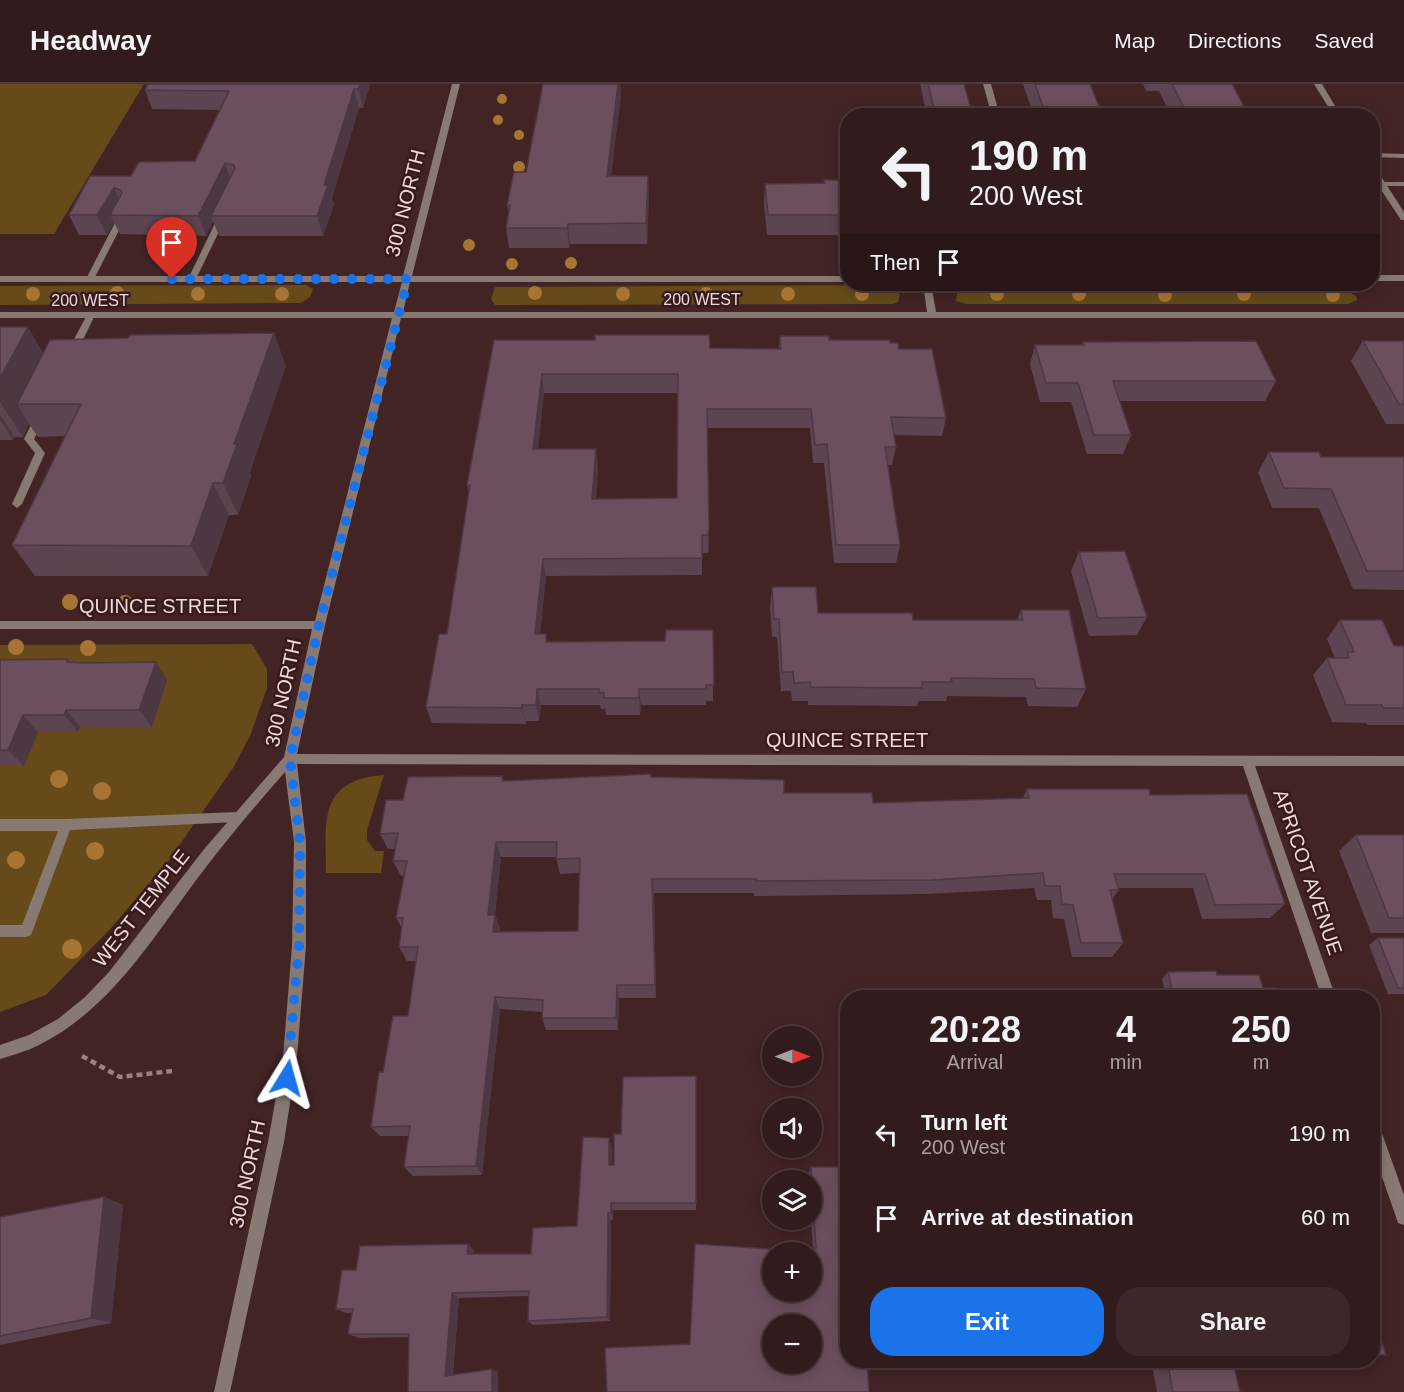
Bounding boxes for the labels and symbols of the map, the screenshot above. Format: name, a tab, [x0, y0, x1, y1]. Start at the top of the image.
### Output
street label: 300 NORTH	[381, 147, 429, 259]
pin	[146, 217, 197, 279]
street label: 200 WEST	[663, 291, 741, 308]
street label: 200 WEST	[51, 292, 129, 309]
street label: QUINCE STREET	[79, 595, 241, 617]
street label: 300 NORTH	[261, 637, 305, 749]
street label: QUINCE STREET	[766, 729, 928, 751]
street label: APRICOT AVENUE	[1269, 786, 1347, 958]
street label: WEST TEMPLE	[88, 845, 194, 971]
north arrow	[762, 1026, 822, 1086]
position arrow	[255, 1046, 319, 1110]
street label: 300 NORTH	[225, 1118, 269, 1230]

